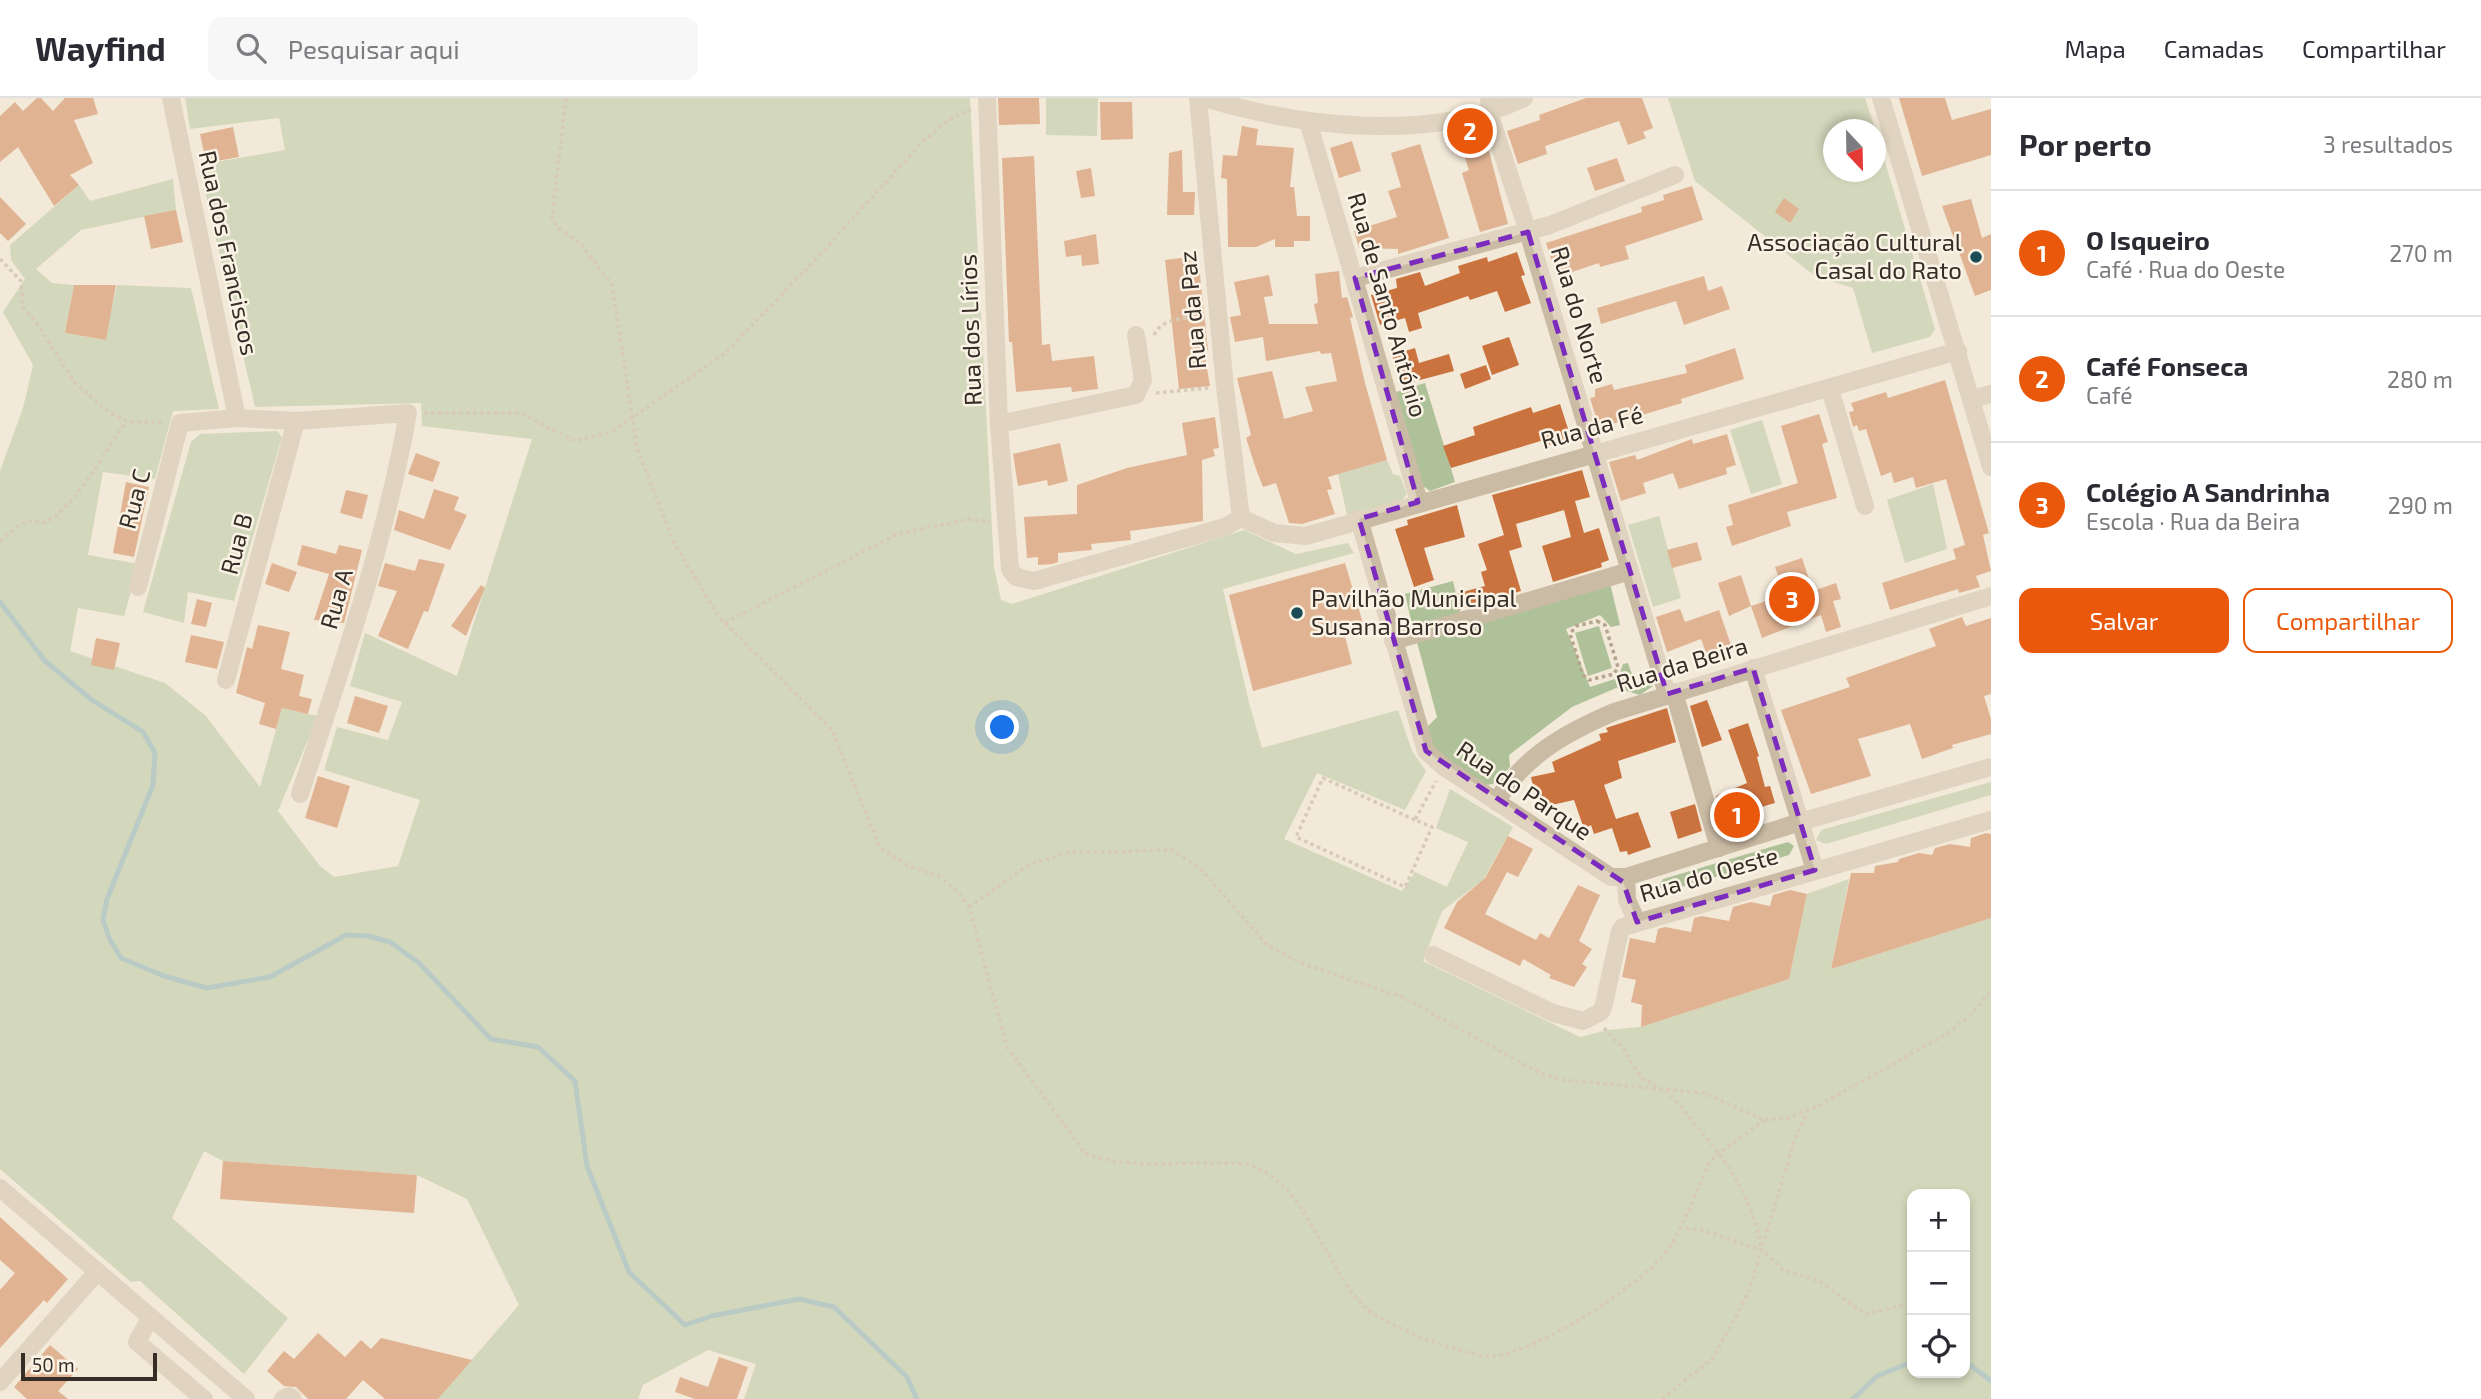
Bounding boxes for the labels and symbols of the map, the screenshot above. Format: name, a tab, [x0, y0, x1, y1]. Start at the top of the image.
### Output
pin: 2	[1447, 105, 1493, 157]
north arrow	[1823, 119, 1886, 182]
street label: Rua dos Franciscos	[194, 148, 265, 358]
street label: Rua de Santo António	[1342, 189, 1434, 420]
place label: Associação Cultural Casal do Rato	[1747, 227, 1962, 284]
street label: Rua do Norte	[1546, 242, 1615, 387]
marker: Associação Cultural Casal do Rato	[1968, 249, 1984, 265]
street label: Rua da Paz	[1172, 250, 1211, 371]
street label: Rua dos Lírios	[952, 254, 987, 406]
street label: Rua da Fé	[1537, 399, 1646, 454]
street label: Rua C	[112, 466, 155, 532]
street label: Rua B	[214, 510, 258, 577]
street label: Rua A	[313, 565, 358, 632]
pin: 3	[1769, 573, 1815, 625]
place label: Pavilhão Municipal Susana Barroso	[1311, 583, 1517, 640]
marker: Pavilhão Municipal Susana Barroso	[1289, 605, 1305, 621]
street label: Rua da Beira	[1612, 630, 1751, 697]
your location	[985, 710, 1019, 744]
street label: Rua do Parque	[1452, 734, 1598, 846]
pin: 1	[1714, 789, 1760, 841]
street label: Rua do Oeste	[1636, 840, 1781, 907]
scale bar	[21, 1350, 158, 1382]

